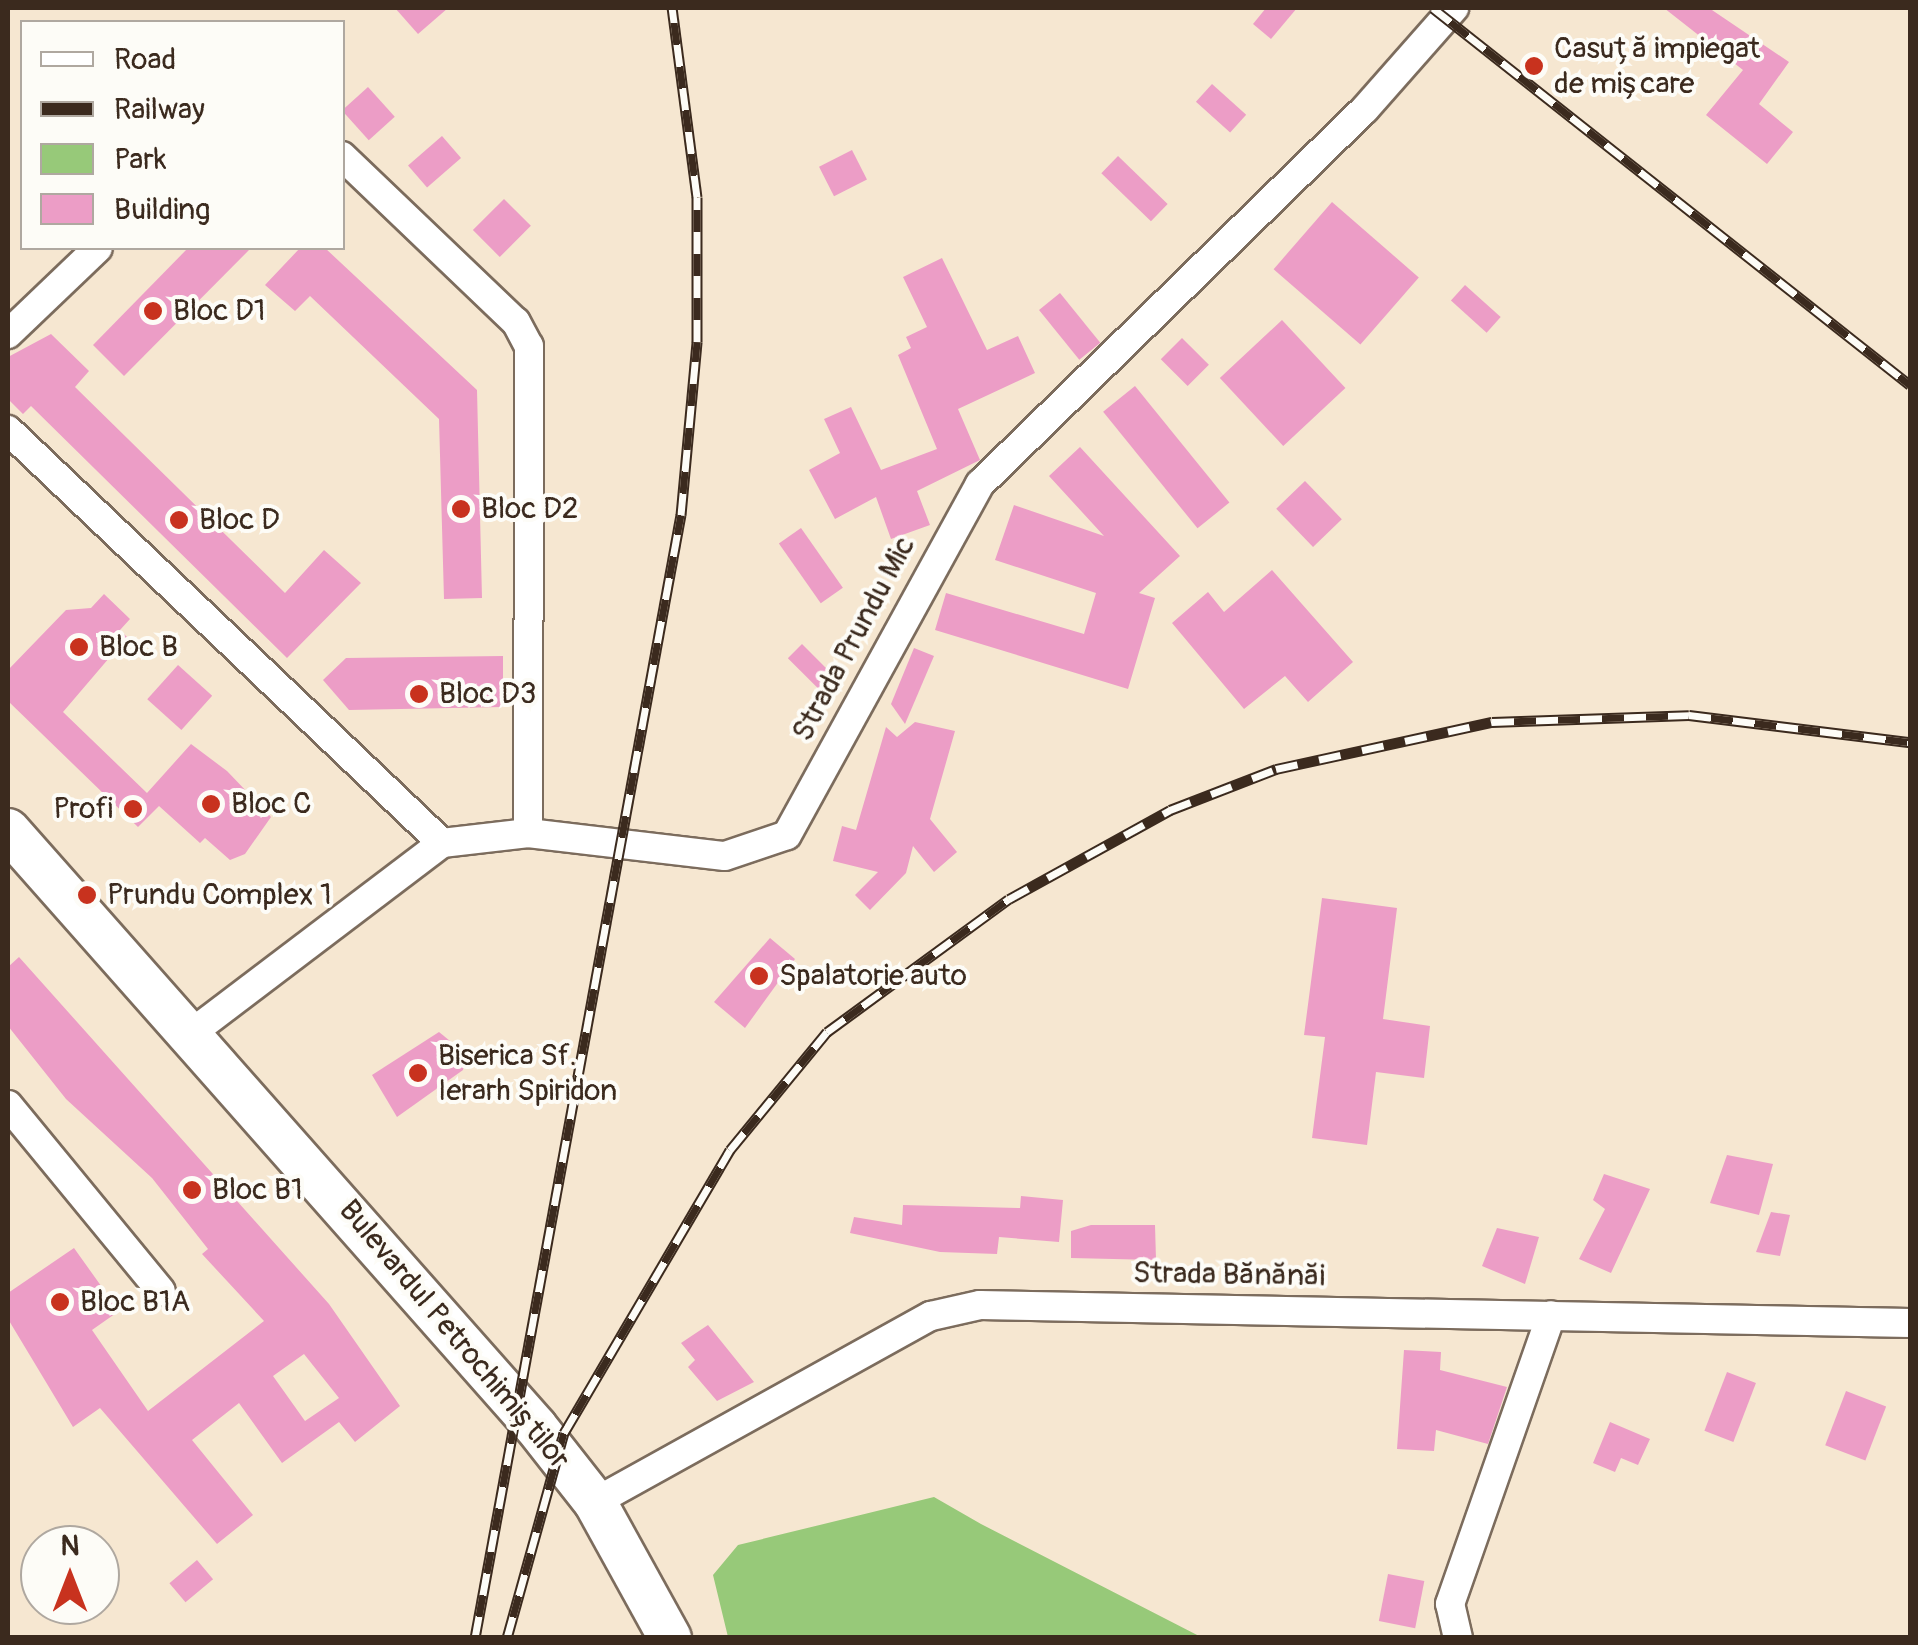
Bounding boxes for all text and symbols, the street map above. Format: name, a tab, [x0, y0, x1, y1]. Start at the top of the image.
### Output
legend	[20, 20, 345, 250]
place label: Casuță impiegat de mișcare	[1554, 31, 1760, 102]
text: Road	[114, 41, 176, 78]
marker: Casuță impiegat de mișcare	[1523, 55, 1545, 77]
text: Railway	[114, 91, 205, 128]
text: Park	[114, 141, 167, 178]
text: Building	[114, 191, 210, 228]
place label: Bloc D1	[173, 293, 266, 329]
marker: Bloc D1	[142, 300, 164, 322]
place label: Bloc D2	[481, 491, 579, 527]
marker: Bloc D2	[450, 498, 472, 520]
place label: Bloc D	[199, 502, 280, 538]
marker: Bloc D	[168, 509, 190, 531]
street label: Strada Prundu Mic	[785, 531, 923, 747]
place label: Bloc B	[99, 629, 178, 665]
marker: Bloc B	[68, 636, 90, 658]
place label: Bloc D3	[439, 676, 537, 712]
marker: Bloc D3	[408, 683, 430, 705]
place label: Bloc C	[231, 786, 311, 822]
place label: Profi	[53, 791, 113, 827]
marker: Bloc C	[200, 793, 222, 815]
marker: Profi	[122, 798, 144, 820]
place label: Prundu Complex 1	[107, 877, 332, 913]
marker: Prundu Complex 1	[76, 884, 98, 906]
place label: Spalatorie auto	[779, 958, 967, 994]
marker: Spalatorie auto	[748, 965, 770, 987]
place label: Biserica Sf. Ierarh Spiridon	[438, 1038, 617, 1108]
marker: Biserica Sf. Ierarh Spiridon	[407, 1062, 429, 1084]
place label: Bloc B1	[212, 1172, 303, 1208]
marker: Bloc B1	[181, 1179, 203, 1201]
street label: Bulevardul Petrochimiștilor	[331, 1193, 577, 1477]
street label: Strada Bănănăi	[1133, 1255, 1325, 1295]
place label: Bloc B1A	[80, 1284, 190, 1320]
marker: Bloc B1A	[49, 1291, 71, 1313]
north arrow	[20, 1525, 120, 1625]
text: N	[61, 1529, 79, 1564]

